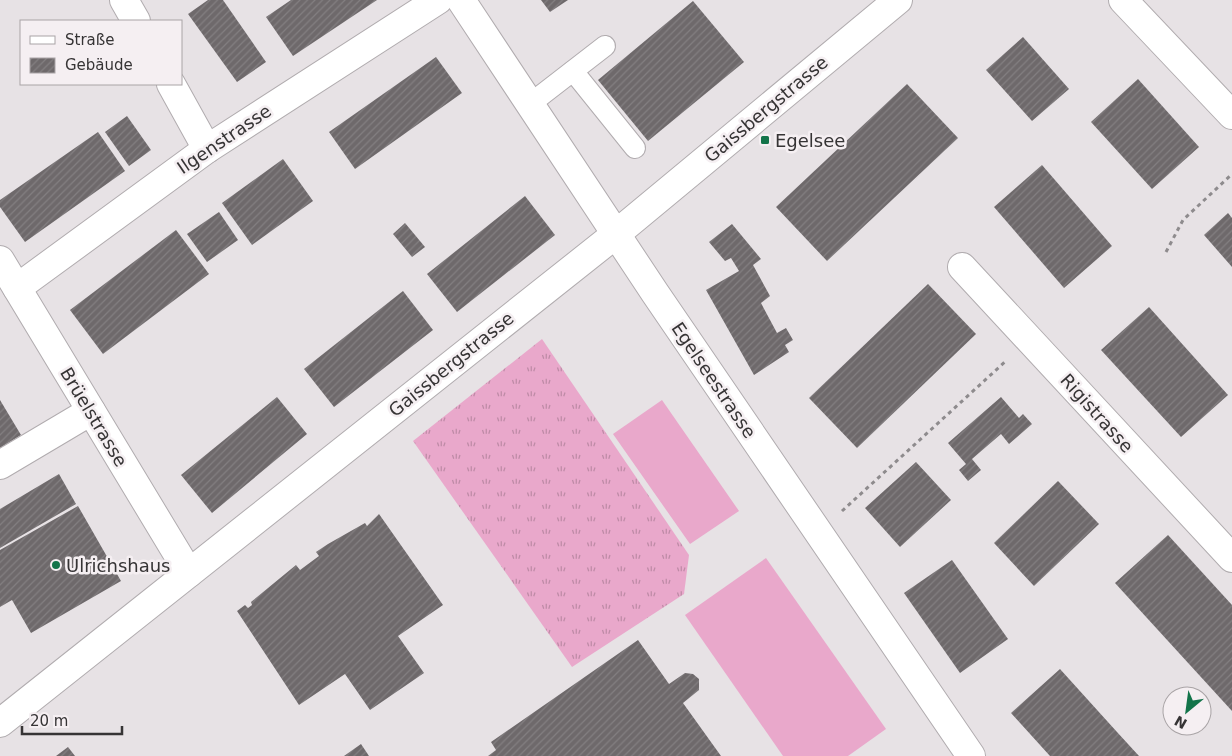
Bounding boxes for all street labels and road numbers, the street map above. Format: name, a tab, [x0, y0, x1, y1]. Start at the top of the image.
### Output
street label: Gaissbergstrasse	[700, 51, 832, 167]
street label: Ilgenstrasse	[173, 100, 275, 178]
street label: Gaissbergstrasse	[384, 307, 518, 421]
street label: Egelseestrasse	[668, 318, 760, 442]
street label: Brüelstrasse	[56, 364, 132, 470]
street label: Rigistrasse	[1056, 369, 1138, 457]

